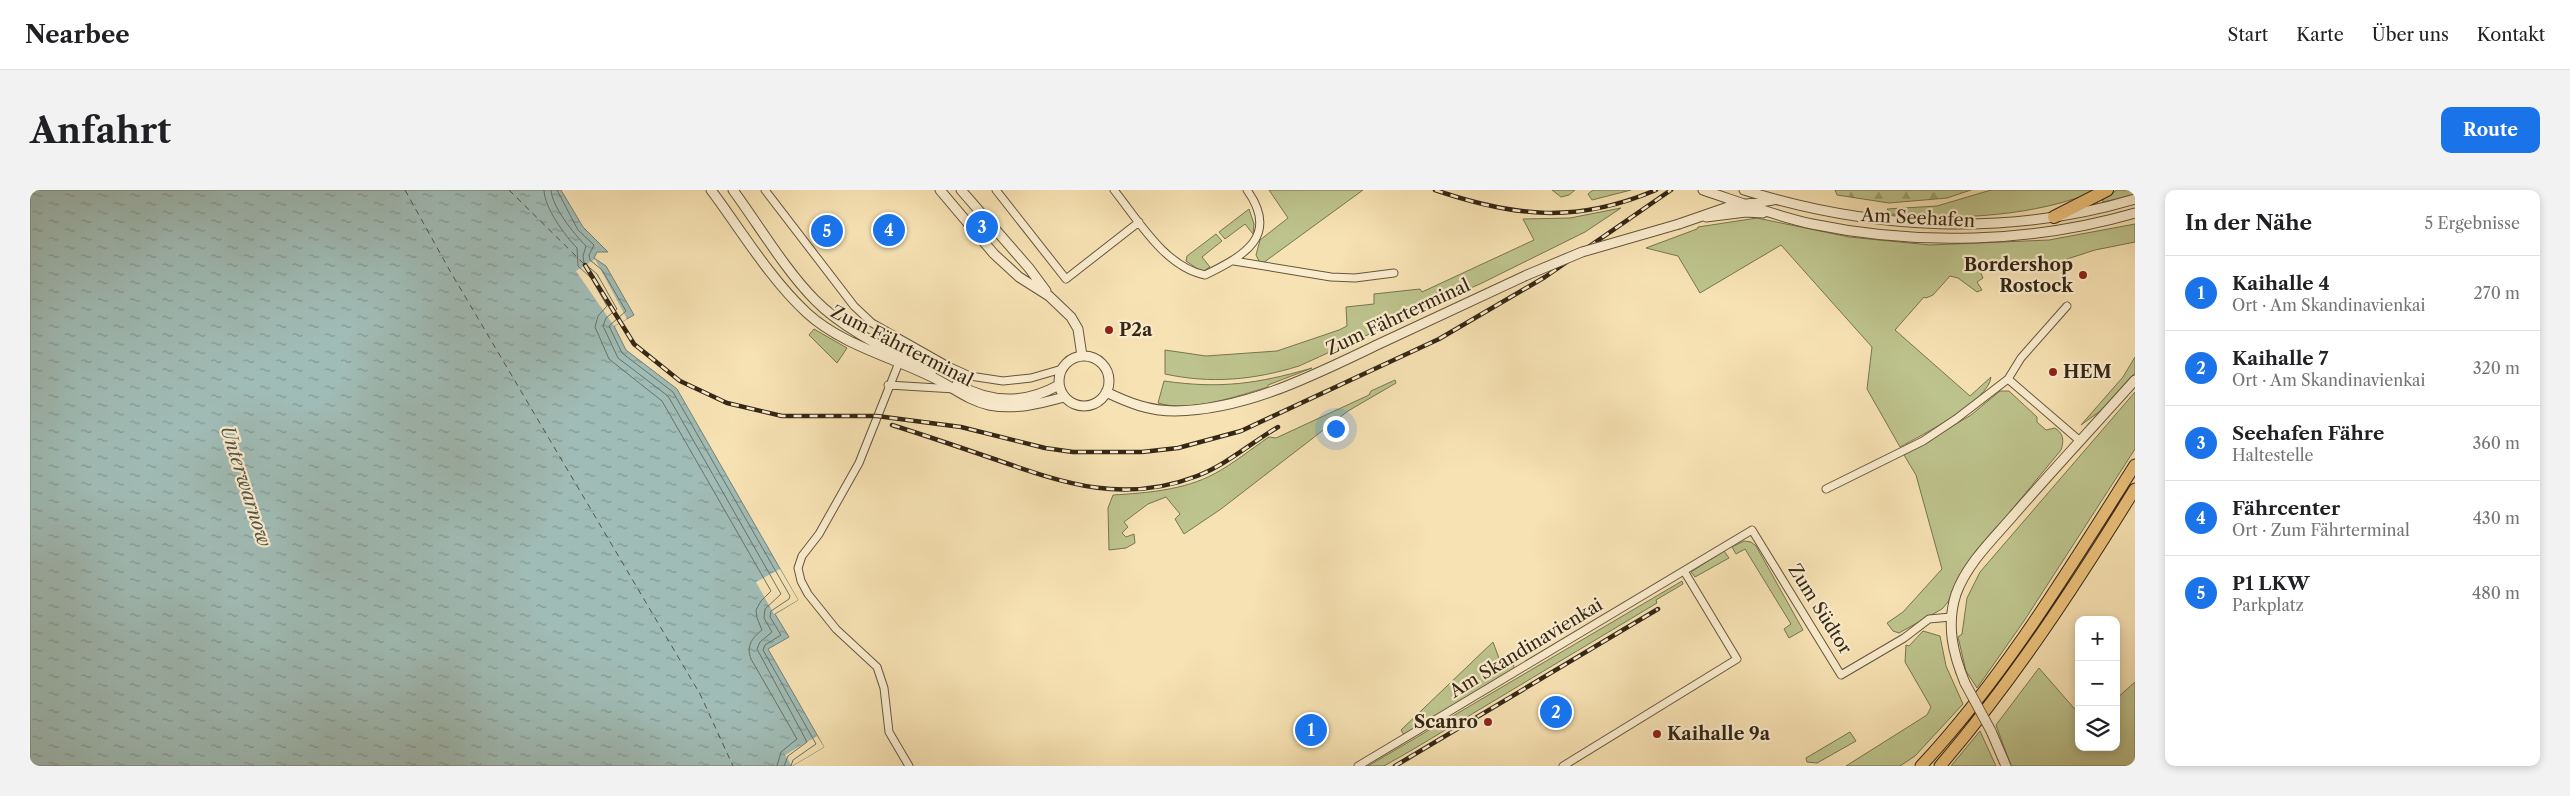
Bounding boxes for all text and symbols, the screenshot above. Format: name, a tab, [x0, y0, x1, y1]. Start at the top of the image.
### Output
text: Nearbee	[25, 20, 130, 49]
text: Start	[2228, 24, 2268, 46]
text: Karte	[2296, 24, 2344, 46]
text: Über uns	[2372, 24, 2449, 46]
text: Kontakt	[2477, 24, 2545, 46]
button: Route	[2441, 107, 2540, 153]
text: Anfahrt	[30, 109, 171, 152]
street label: Am Seehafen	[1859, 204, 1976, 232]
pin: 3	[966, 208, 998, 246]
text: In der Nähe	[2185, 210, 2312, 235]
pin: 4	[873, 211, 905, 249]
pin: 5	[811, 212, 843, 250]
text: 5 Ergebnisse	[2425, 213, 2520, 233]
place label: Bordershop Rostock	[1964, 254, 2074, 297]
marker: Bordershop Rostock	[2077, 269, 2089, 281]
text: Kaihalle 4	[2232, 272, 2330, 295]
street label: Zum Fährterminal	[1322, 274, 1474, 360]
text: 1	[2197, 283, 2205, 303]
text: 270 m	[2474, 283, 2520, 303]
text: Ort · Am Skandinavienkai	[2232, 295, 2425, 315]
street label: Zum Fährterminal	[827, 301, 977, 391]
place label: P2a	[1119, 319, 1153, 341]
marker: P2a	[1103, 324, 1115, 336]
text: Kaihalle 7	[2232, 347, 2328, 370]
text: 2	[2196, 358, 2206, 378]
text: 320 m	[2473, 358, 2520, 378]
place label: HEM	[2063, 361, 2112, 383]
marker: HEM	[2047, 366, 2059, 378]
text: Ort · Am Skandinavienkai	[2232, 370, 2425, 390]
your location	[1323, 416, 1349, 442]
water label: Unterwarnow	[216, 422, 276, 550]
text: Seehafen Fähre	[2232, 422, 2384, 445]
text: 3	[2196, 433, 2206, 453]
text: 360 m	[2473, 433, 2520, 453]
text: Haltestelle	[2232, 445, 2313, 465]
text: Fährcenter	[2232, 497, 2340, 520]
text: 4	[2196, 508, 2206, 528]
text: 430 m	[2473, 508, 2520, 528]
text: Ort · Zum Fährterminal	[2232, 520, 2410, 540]
street label: Zum Südtor	[1784, 560, 1857, 659]
text: P1 LKW	[2232, 572, 2309, 595]
text: 5	[2197, 583, 2205, 603]
text: 480 m	[2472, 583, 2520, 603]
street label: Am Skandinavienkai	[1445, 593, 1607, 703]
text: Parkplatz	[2232, 595, 2304, 615]
map controls	[2075, 616, 2120, 751]
button: +	[2075, 616, 2120, 661]
button: −	[2075, 661, 2120, 706]
pin: 2	[1540, 693, 1572, 731]
button: layers	[2075, 706, 2120, 751]
pin: 1	[1295, 711, 1327, 749]
place label: Scanro	[1414, 711, 1478, 733]
marker: Scanro	[1482, 716, 1494, 728]
place label: Kaihalle 9a	[1667, 723, 1771, 745]
marker: Kaihalle 9a	[1651, 728, 1663, 740]

